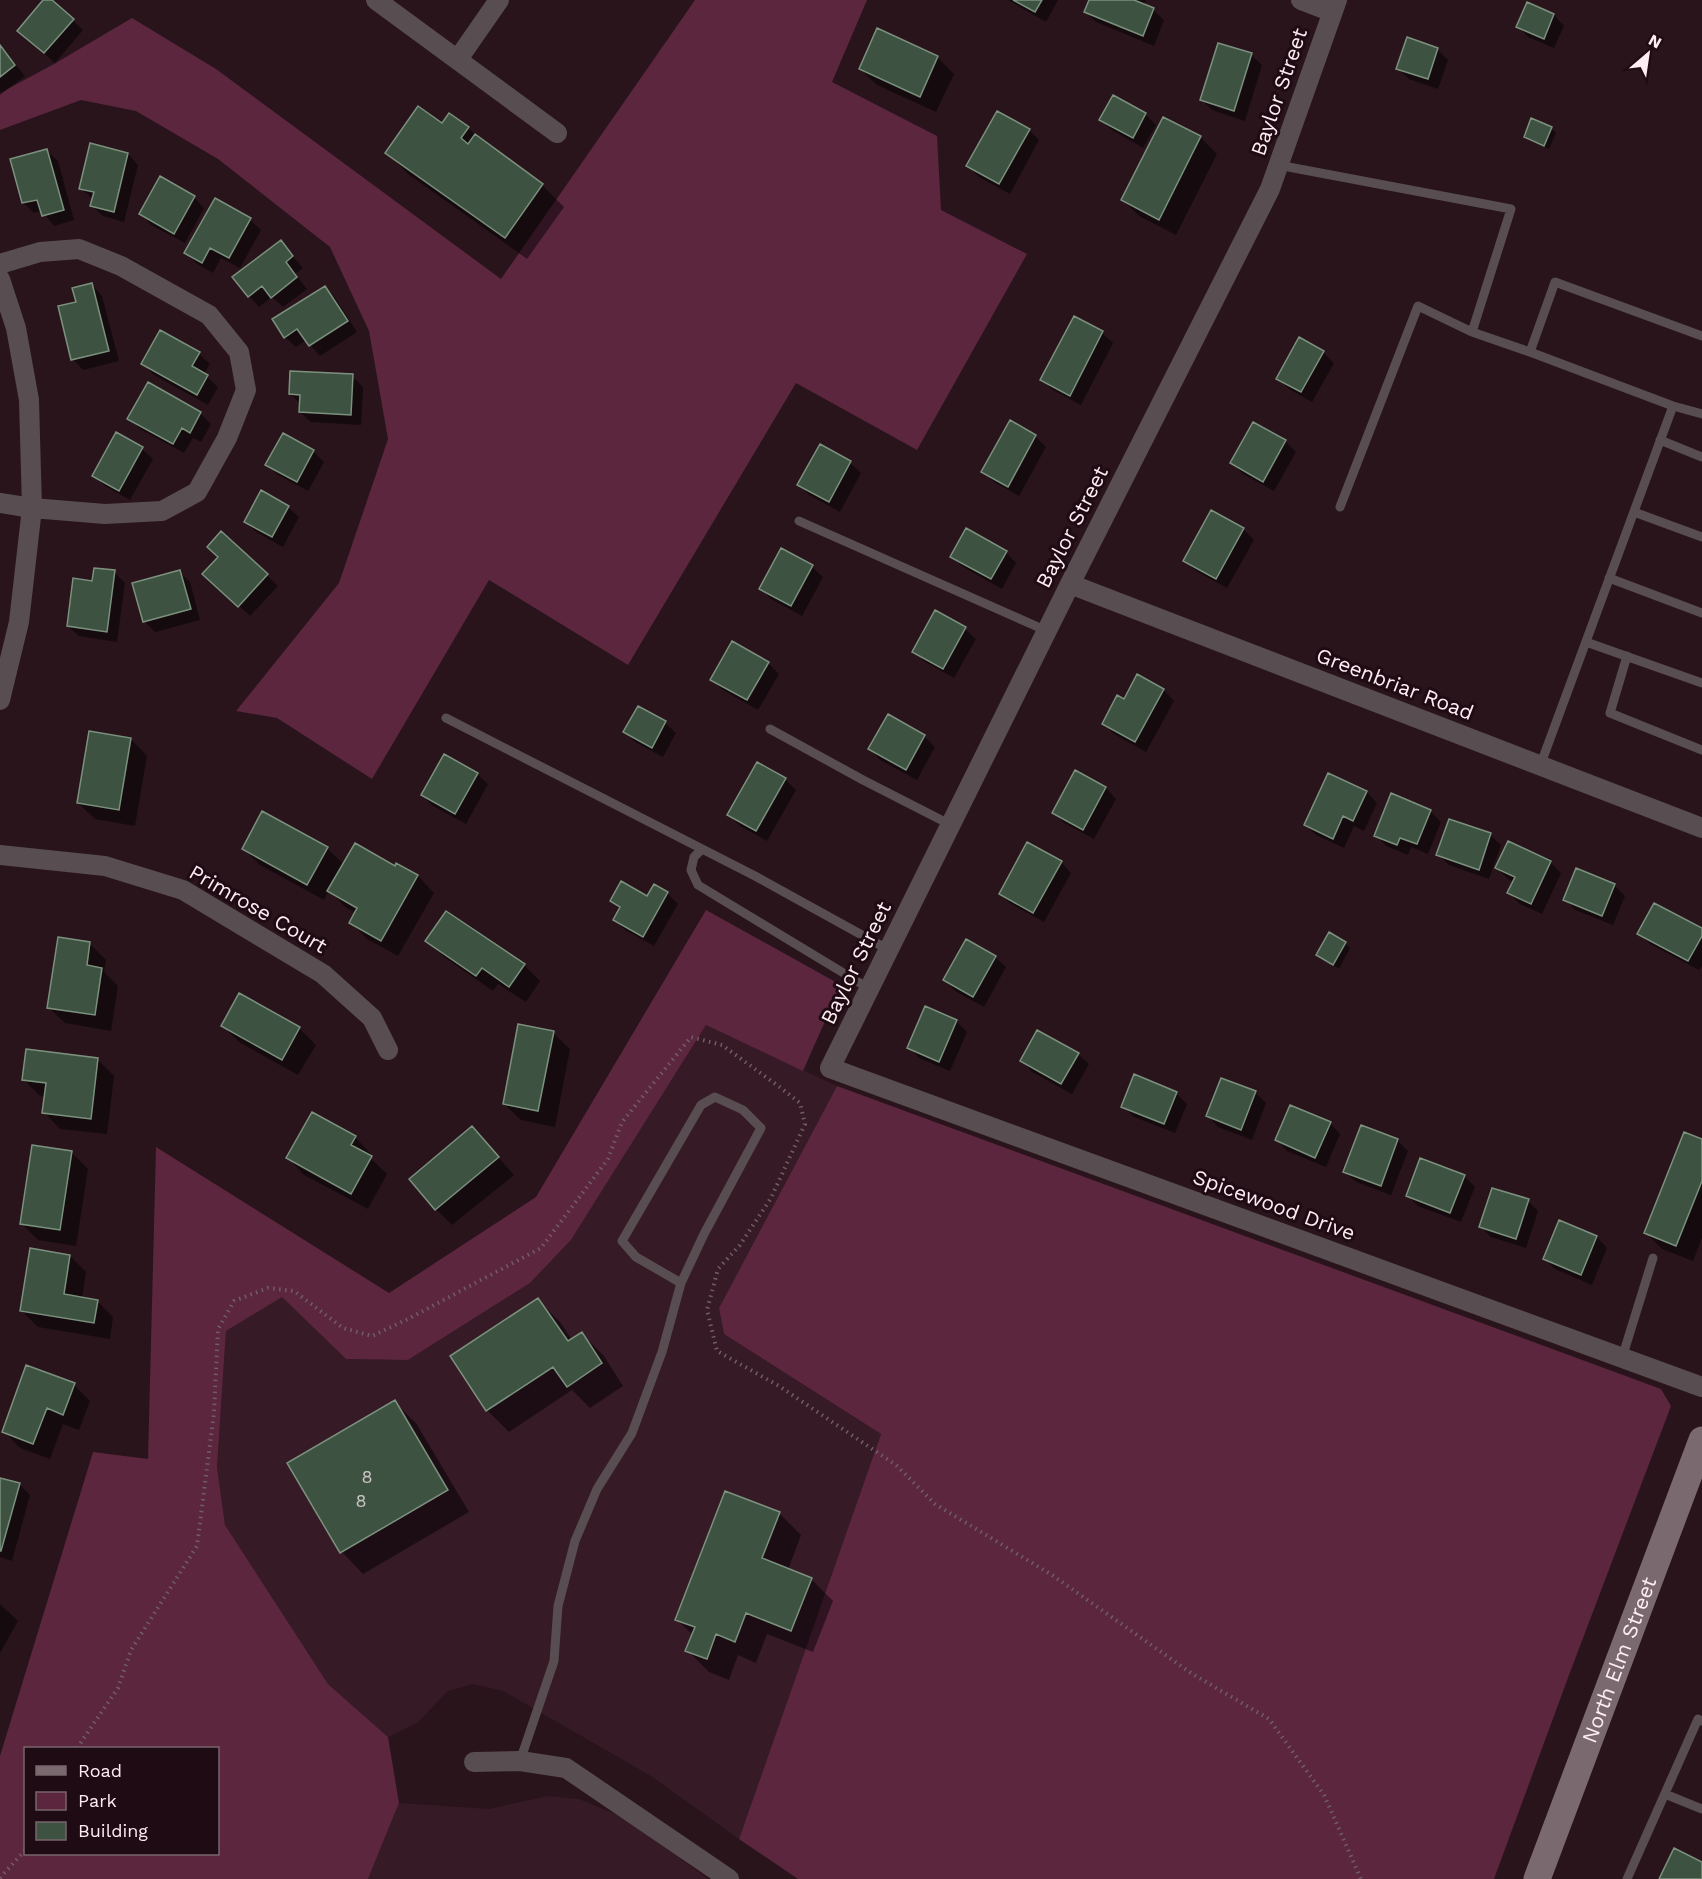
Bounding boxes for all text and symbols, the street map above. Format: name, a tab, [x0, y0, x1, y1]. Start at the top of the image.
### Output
north arrow	[1618, 24, 1678, 84]
street label: Baylor Street	[1245, 25, 1312, 159]
text: N	[1645, 30, 1665, 53]
street label: Baylor Street	[1030, 462, 1113, 592]
street label: Greenbriar Road	[1313, 642, 1477, 725]
street label: Primrose Court	[185, 859, 332, 958]
street label: Baylor Street	[815, 897, 896, 1028]
street label: Spicewood Drive	[1190, 1164, 1359, 1245]
house number: 8	[361, 1466, 373, 1487]
house number: 8	[355, 1490, 367, 1511]
street label: North Elm Street	[1576, 1573, 1661, 1746]
legend	[24, 1747, 219, 1855]
text: Road	[78, 1760, 122, 1781]
text: Park	[78, 1790, 117, 1811]
text: Building	[78, 1820, 148, 1841]

